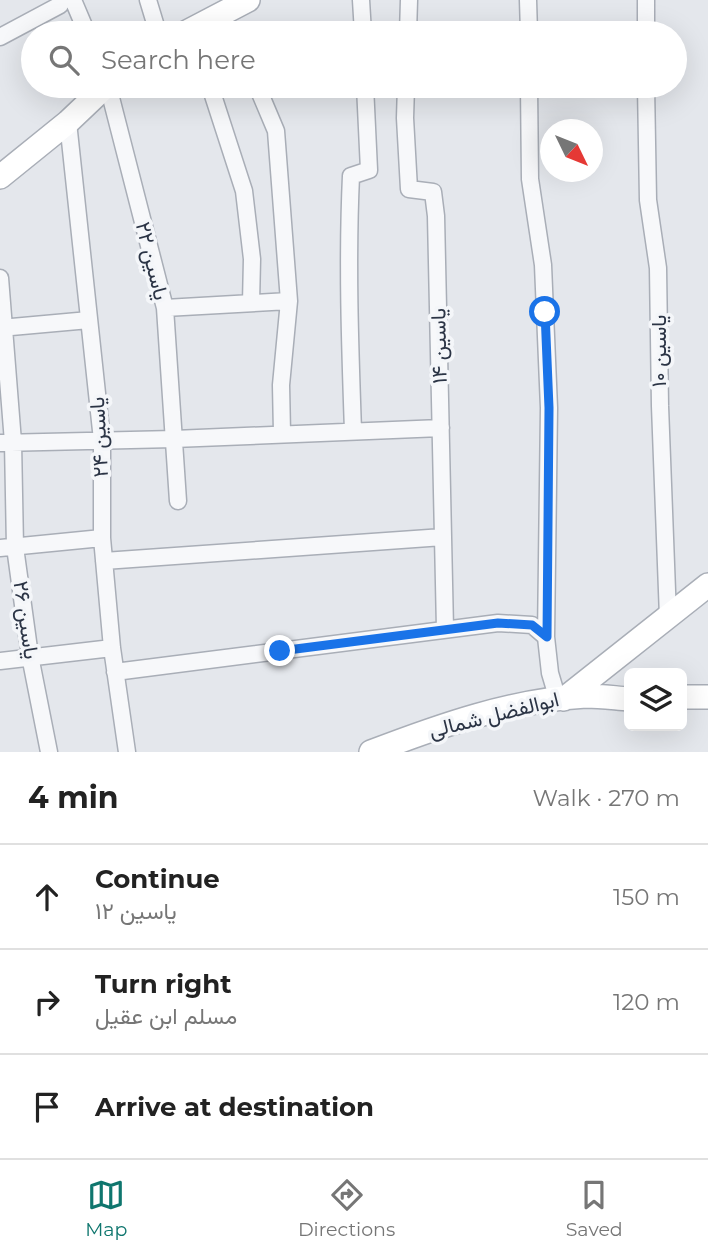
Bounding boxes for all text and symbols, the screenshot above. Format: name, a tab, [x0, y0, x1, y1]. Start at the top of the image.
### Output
search box	[21, 21, 687, 98]
icon: search	[45, 41, 83, 79]
text: Search here	[101, 44, 256, 76]
north arrow	[540, 119, 603, 182]
street label: یاسین ۲۲	[131, 219, 174, 303]
route start	[529, 296, 560, 327]
street label: یاسین ۱۴	[425, 308, 452, 384]
street label: یاسین ۱۰	[646, 315, 671, 387]
street label: یاسین ۲۴	[84, 396, 113, 478]
street label: یاسین ۲۶	[9, 579, 44, 661]
route end	[264, 635, 295, 666]
map controls	[624, 668, 687, 731]
button: layers	[624, 668, 687, 731]
street label: ابوالفضل شمالی	[426, 686, 562, 744]
text: 4 min	[28, 779, 118, 816]
text: Walk · 270 m	[533, 784, 680, 812]
text: Continue	[95, 863, 220, 895]
icon: ahead	[28, 878, 66, 916]
text: 150 m	[613, 883, 680, 911]
text: یاسین ۱۲	[95, 897, 177, 925]
text: Turn right	[95, 968, 231, 1000]
icon: right	[28, 983, 66, 1021]
text: 120 m	[613, 988, 680, 1016]
text: مسلم ابن عقیل	[95, 1002, 237, 1030]
icon: arrive	[28, 1088, 66, 1126]
text: Arrive at destination	[95, 1091, 374, 1123]
tab: Map	[85, 1176, 127, 1241]
tab: Directions	[298, 1176, 395, 1241]
tab: Saved	[566, 1176, 623, 1241]

